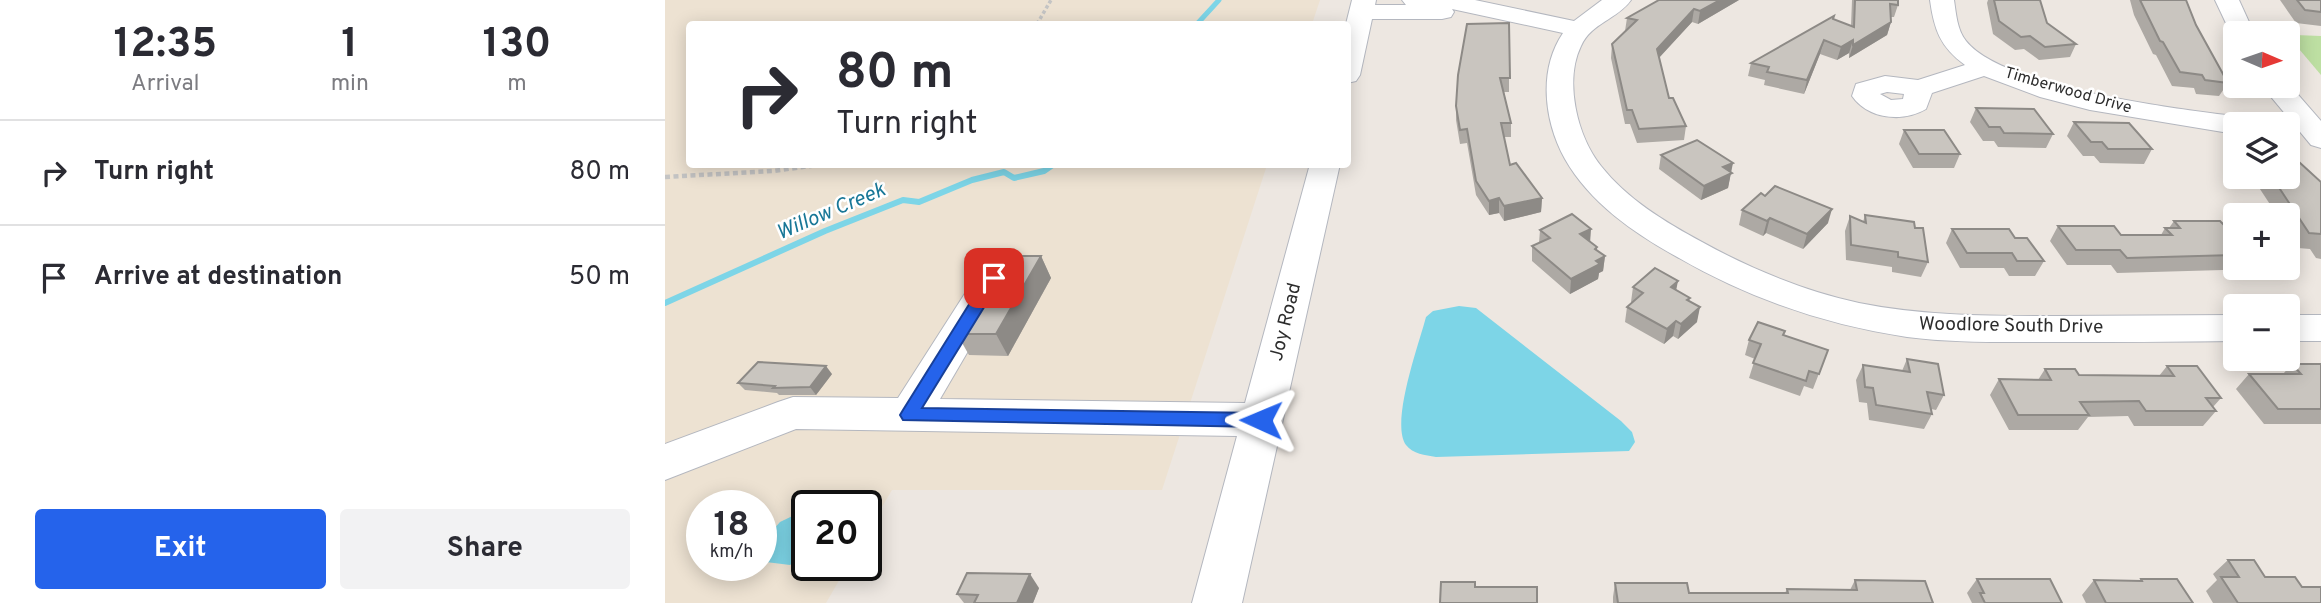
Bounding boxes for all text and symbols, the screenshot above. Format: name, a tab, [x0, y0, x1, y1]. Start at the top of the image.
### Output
text: 12:35	[114, 19, 217, 72]
text: 1	[341, 19, 358, 72]
text: 130	[482, 19, 551, 72]
north arrow	[2223, 21, 2299, 98]
map controls	[2223, 21, 2300, 371]
text: 80 m	[836, 44, 953, 106]
icon: right	[721, 49, 812, 140]
street label: Timberwood Drive	[2002, 63, 2134, 119]
text: Arrival	[131, 70, 200, 99]
text: min	[331, 70, 369, 99]
text: m	[507, 70, 527, 99]
text: Turn right	[836, 105, 978, 145]
button: layers	[2223, 112, 2300, 189]
icon: right	[35, 154, 73, 192]
text: Turn right	[94, 156, 214, 189]
text: 80 m	[570, 156, 630, 189]
water label: Willow Creek	[773, 177, 890, 247]
button: +	[2223, 203, 2300, 280]
pin	[964, 248, 1024, 308]
icon: arrive	[35, 259, 73, 297]
icon: arrive	[975, 259, 1013, 297]
text: Arrive at destination	[94, 261, 342, 294]
text: 50 m	[569, 261, 630, 294]
street label: Joy Road	[1265, 281, 1307, 363]
button: −	[2223, 294, 2300, 371]
street label: Woodlore South Drive	[1919, 312, 2103, 340]
position arrow	[1224, 383, 1298, 457]
speed limit sign: 20	[791, 490, 882, 581]
text: 18	[713, 504, 750, 548]
button: Exit	[35, 509, 326, 589]
button: Share	[340, 509, 630, 589]
text: km/h	[710, 541, 753, 564]

